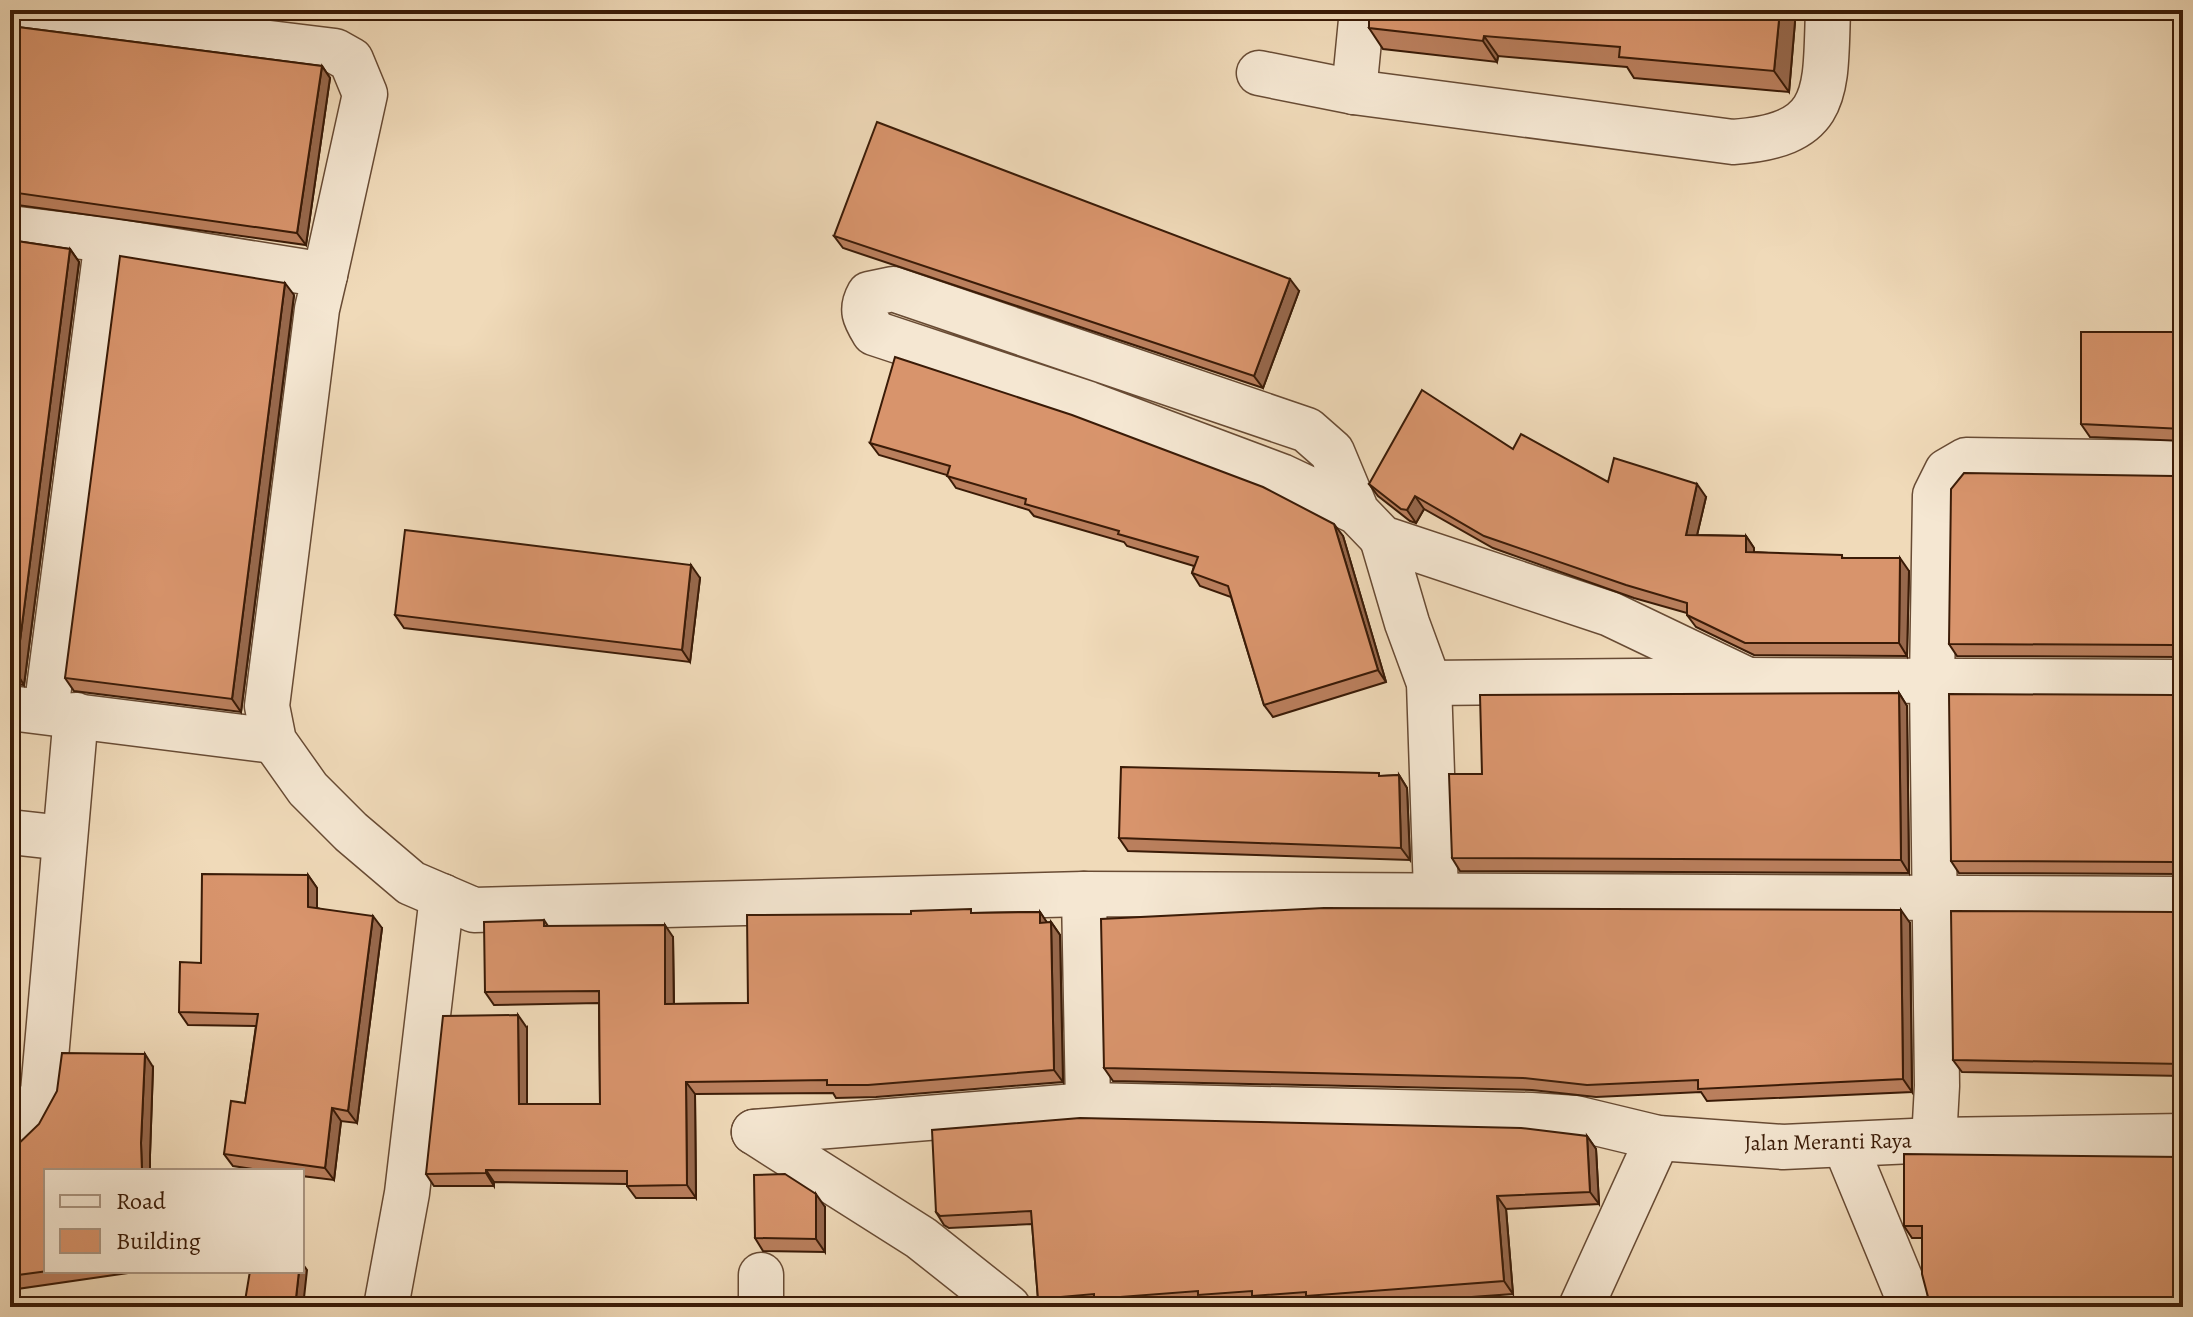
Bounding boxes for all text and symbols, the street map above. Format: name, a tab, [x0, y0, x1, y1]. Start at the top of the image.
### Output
street label: Jalan Meranti Raya	[1744, 1126, 1913, 1158]
legend	[44, 1169, 304, 1273]
text: Road	[116, 1185, 166, 1217]
text: Building	[116, 1225, 201, 1257]

